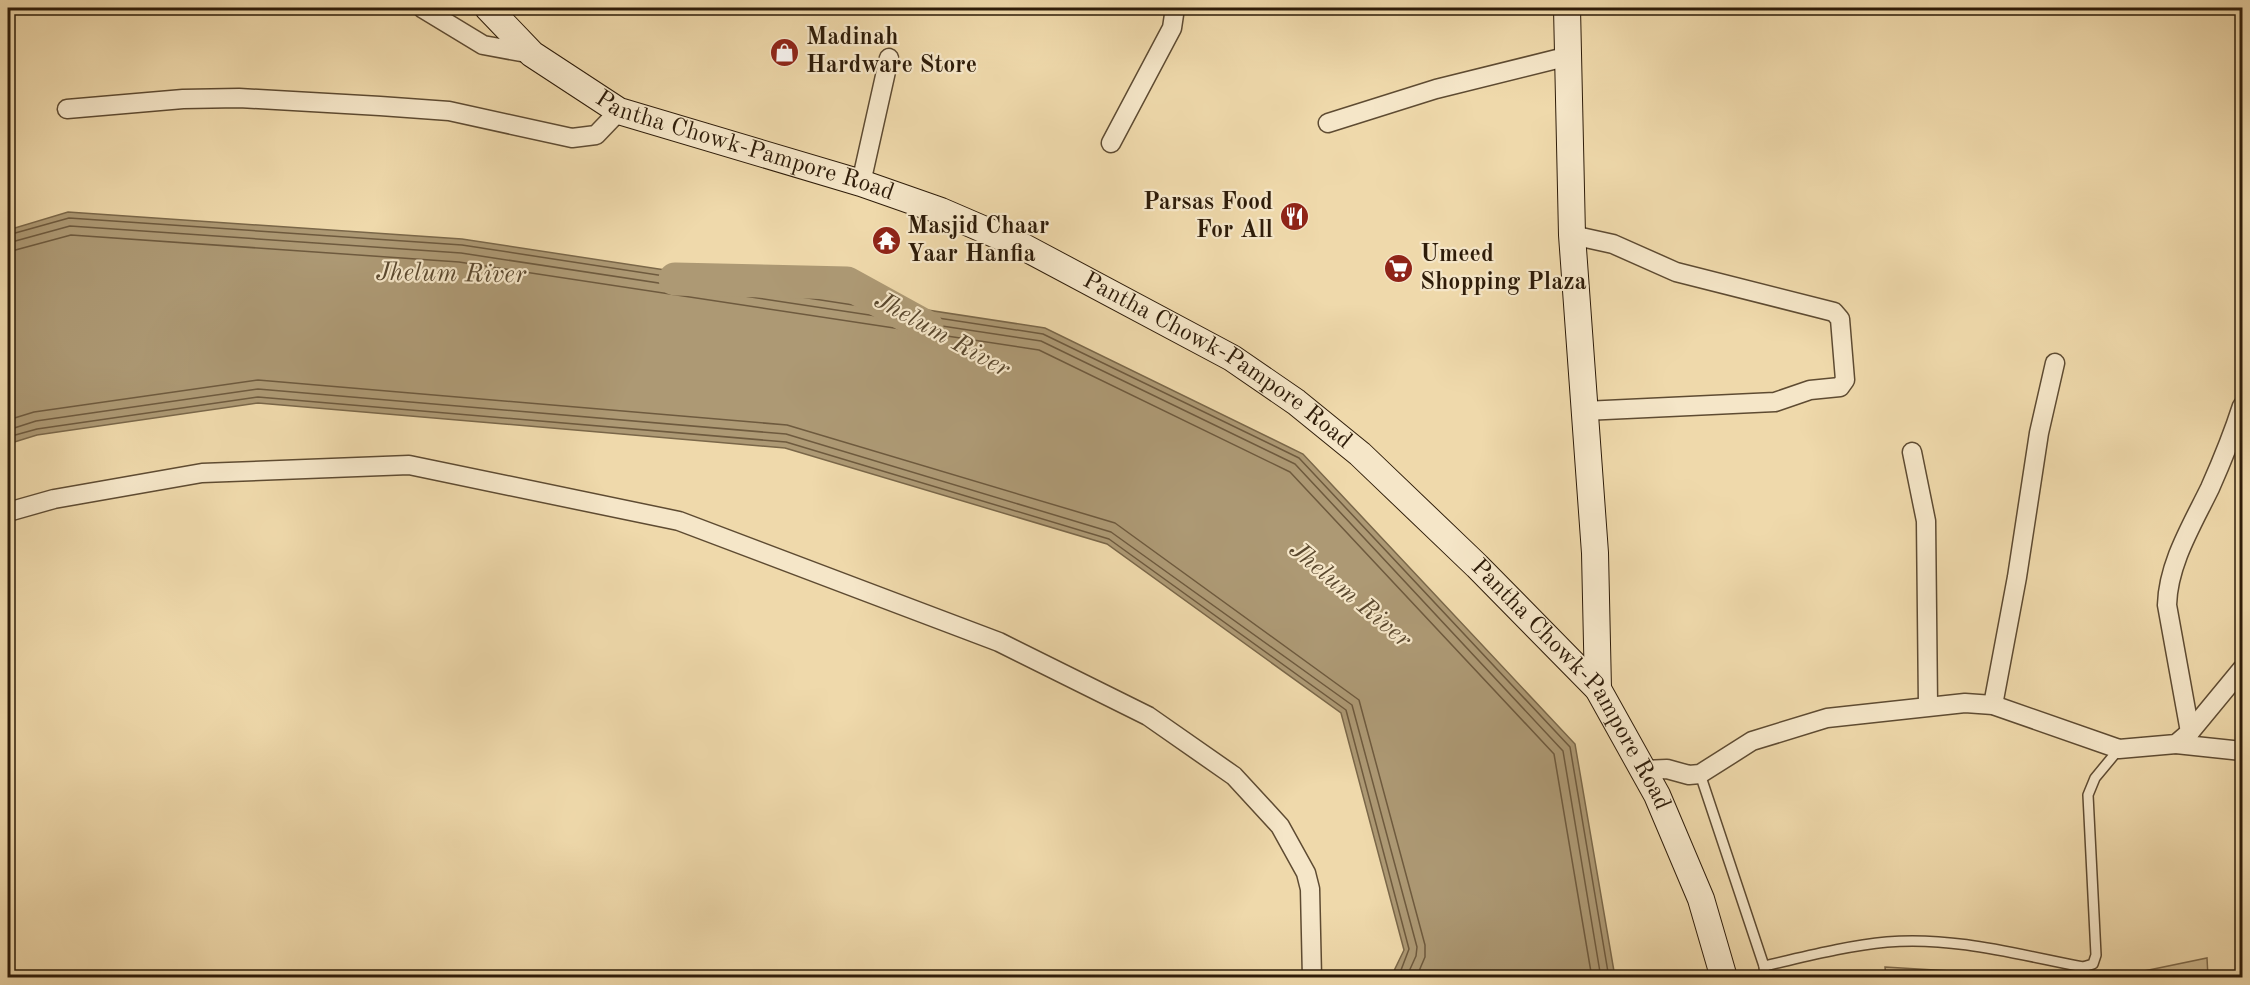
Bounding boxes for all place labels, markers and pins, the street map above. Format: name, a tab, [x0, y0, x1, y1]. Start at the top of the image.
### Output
place label: Madinah Hardware Store	[806, 26, 977, 78]
shop icon: Madinah Hardware Store	[769, 36, 801, 68]
place label: Parsas Food For All	[1143, 191, 1273, 243]
restaurant icon: Parsas Food For All	[1278, 201, 1310, 233]
place label: Masjid Chaar Yaar Hanfia	[907, 215, 1049, 267]
temple icon: Masjid Chaar Yaar Hanfia	[870, 225, 902, 257]
place label: Umeed Shopping Plaza	[1420, 243, 1587, 295]
supermarket icon: Umeed Shopping Plaza	[1383, 253, 1415, 285]

